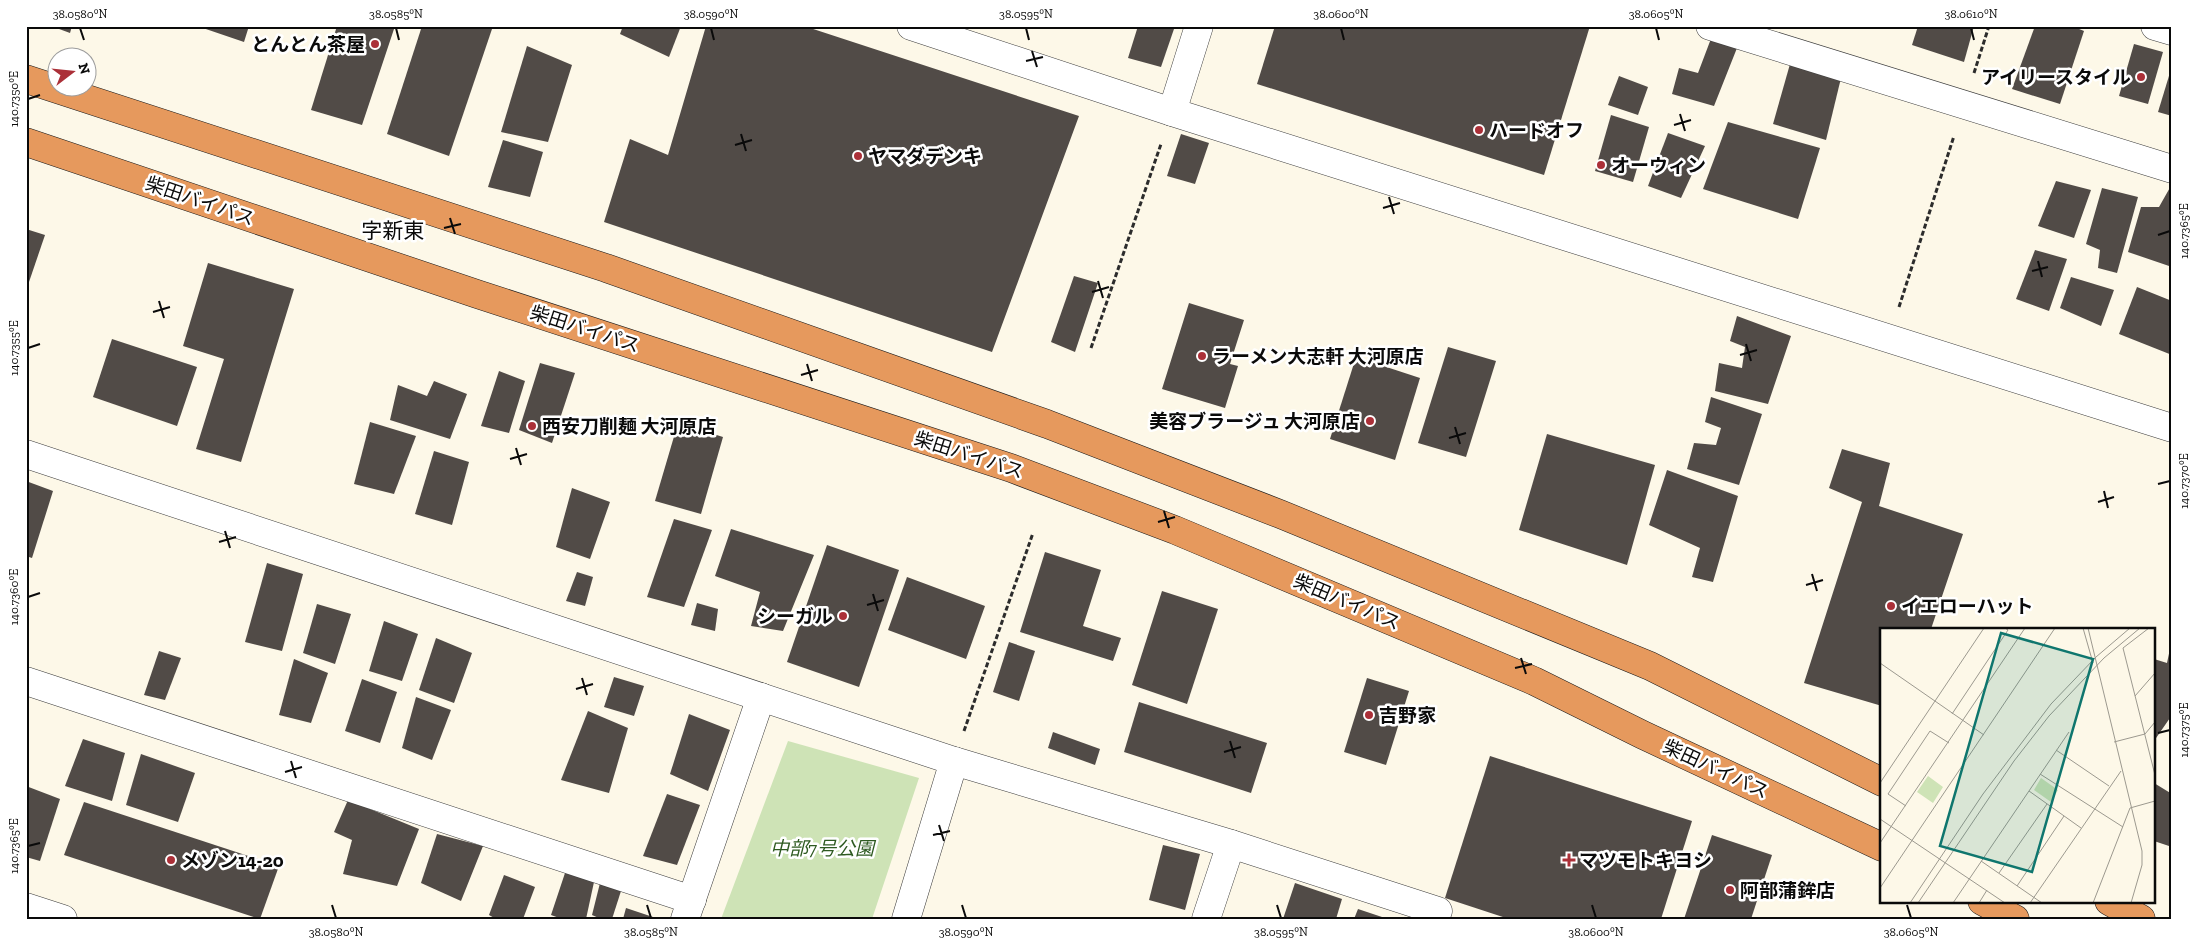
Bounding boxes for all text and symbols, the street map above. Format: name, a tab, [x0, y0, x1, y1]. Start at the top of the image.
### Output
text: 38.0580°N	[53, 7, 107, 21]
text: 38.0585°N	[369, 7, 423, 21]
text: 38.0590°N	[684, 7, 738, 21]
text: 38.0595°N	[999, 7, 1053, 21]
text: 38.0600°N	[1313, 7, 1369, 21]
text: 38.0605°N	[1629, 7, 1683, 21]
text: 38.0610°N	[1944, 7, 1998, 21]
place label: とんとん茶屋	[251, 33, 365, 56]
marker: とんとん茶屋	[369, 38, 381, 50]
north arrow	[48, 48, 98, 98]
text: N	[74, 61, 94, 76]
place label: アイリースタイル	[1981, 66, 2131, 89]
text: 140.7350°E	[7, 71, 21, 127]
marker: アイリースタイル	[2135, 71, 2147, 83]
place label: ハードオフ	[1489, 119, 1584, 142]
marker: ハードオフ	[1473, 124, 1485, 136]
place label: ヤマダデンキ	[868, 145, 982, 168]
marker: ヤマダデンキ	[852, 150, 864, 162]
place label: オーウィン	[1611, 154, 1706, 177]
marker: オーウィン	[1595, 159, 1607, 171]
street label: 柴田バイパス	[143, 172, 257, 230]
text: 140.7365°E	[2177, 203, 2191, 259]
district label: 字新東	[362, 218, 425, 243]
street label: 柴田バイパス	[527, 301, 643, 357]
text: 140.7355°E	[7, 320, 21, 376]
place label: ラーメン大志軒 大河原店	[1212, 345, 1424, 368]
marker: ラーメン大志軒 大河原店	[1196, 350, 1208, 362]
place label: 美容ブラージュ 大河原店	[1149, 410, 1360, 433]
place label: 西安刀削麺 大河原店	[542, 415, 717, 438]
marker: 美容ブラージュ 大河原店	[1364, 415, 1376, 427]
marker: 西安刀削麺 大河原店	[526, 420, 538, 432]
street label: 柴田バイパス	[911, 427, 1027, 483]
text: 140.7370°E	[2177, 453, 2191, 509]
text: 140.7360°E	[7, 569, 21, 625]
street label: 柴田バイパス	[1290, 569, 1404, 635]
place label: イエローハット	[1901, 595, 2033, 618]
marker: イエローハット	[1885, 600, 1897, 612]
place label: シーガル	[757, 605, 833, 628]
marker: シーガル	[837, 610, 849, 622]
inset map	[1880, 628, 2156, 902]
text: 140.7375°E	[2177, 703, 2191, 757]
place label: 吉野家	[1379, 704, 1436, 727]
marker: 吉野家	[1363, 709, 1375, 721]
street label: 柴田バイパス	[1660, 735, 1772, 803]
text: 140.7365°E	[7, 818, 21, 874]
park label: 中部7号公園	[770, 837, 877, 860]
place label: メゾン14-20	[181, 849, 284, 872]
place label: マツモトキヨシ	[1579, 849, 1712, 872]
marker: メゾン14-20	[165, 854, 177, 866]
marker: マツモトキヨシ	[1563, 854, 1575, 866]
place label: 阿部蒲鉾店	[1740, 879, 1835, 902]
marker: 阿部蒲鉾店	[1724, 884, 1736, 896]
text: 38.0580°N	[309, 925, 363, 939]
text: 38.0585°N	[624, 925, 678, 939]
text: 38.0590°N	[939, 925, 993, 939]
text: 38.0595°N	[1254, 925, 1308, 939]
text: 38.0600°N	[1568, 925, 1624, 939]
text: 38.0605°N	[1884, 925, 1938, 939]

